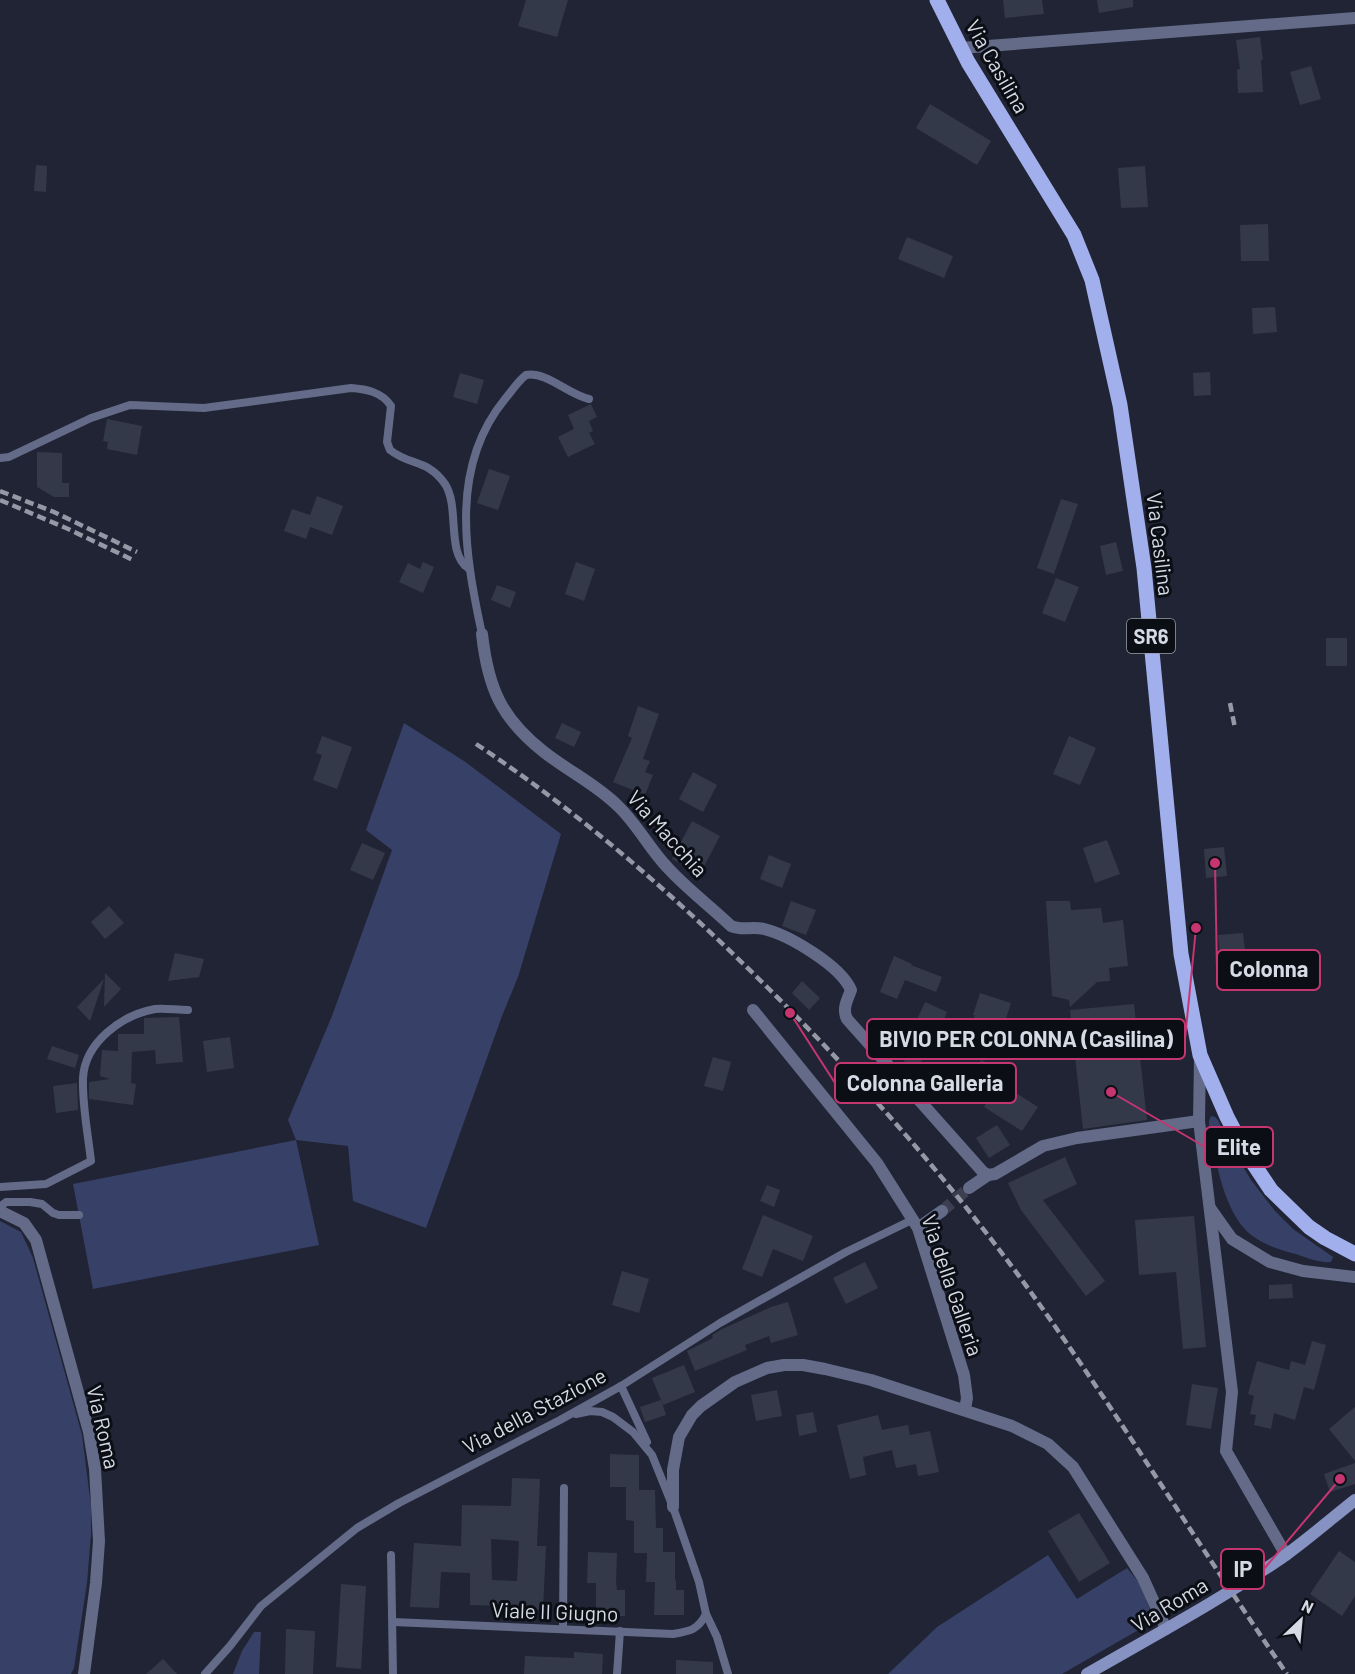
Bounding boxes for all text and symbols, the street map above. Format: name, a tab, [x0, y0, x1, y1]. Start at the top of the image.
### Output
street label: Via Casilina	[961, 15, 1035, 117]
street label: Via Casilina	[1142, 491, 1180, 597]
road number: SR6	[1127, 619, 1175, 653]
street label: Via Macchia	[623, 785, 713, 881]
callout: Colonna	[1217, 950, 1320, 990]
text: Colonna	[1230, 955, 1308, 981]
callout: BIVIO PER COLONNA (Casilina)	[867, 1019, 1185, 1059]
text: BIVIO PER COLONNA (Casilina)	[879, 1025, 1173, 1051]
callout: Colonna Galleria	[835, 1063, 1016, 1103]
text: Colonna Galleria	[847, 1069, 1003, 1095]
callout: Elite	[1205, 1127, 1273, 1167]
text: Elite	[1217, 1133, 1261, 1159]
street label: Via della Galleria	[917, 1211, 989, 1359]
street label: Via della Stazione	[458, 1362, 610, 1458]
street label: Via Roma	[82, 1383, 126, 1471]
callout: IP	[1221, 1549, 1264, 1589]
text: IP	[1234, 1555, 1252, 1581]
street label: Via Roma	[1126, 1571, 1212, 1637]
north arrow	[1271, 1590, 1331, 1650]
text: N	[1299, 1595, 1317, 1617]
street label: Viale II Giugno	[491, 1596, 619, 1626]

